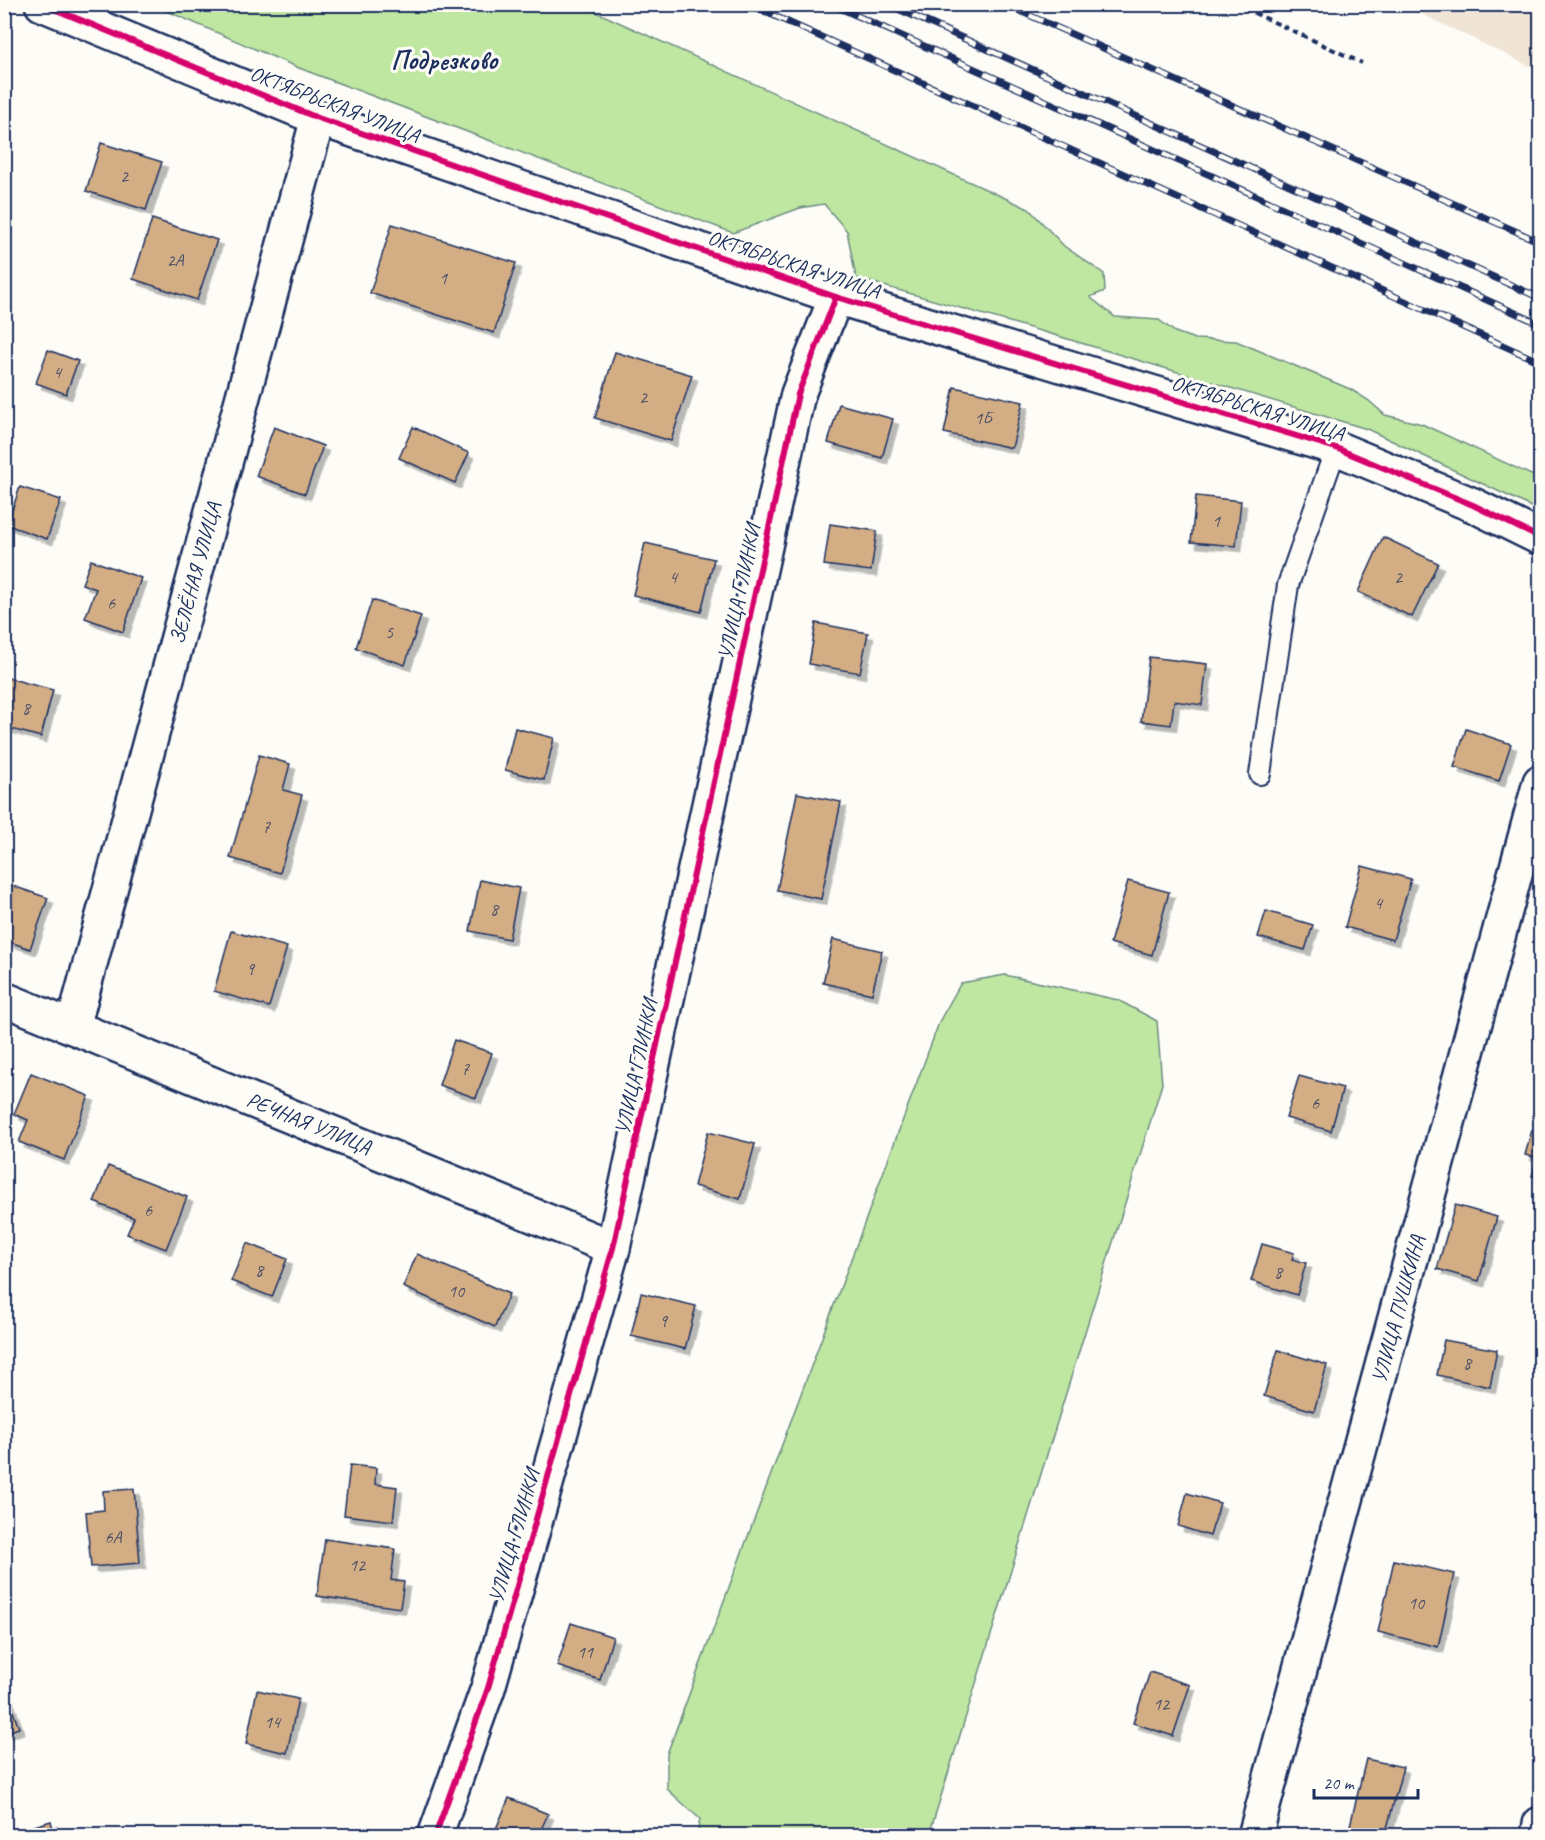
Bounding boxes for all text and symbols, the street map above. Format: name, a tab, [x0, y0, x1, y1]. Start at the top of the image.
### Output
district label: Подрезково	[391, 43, 499, 77]
street label: ОКТЯБРЬСКАЯ УЛИЦА	[247, 60, 425, 149]
house number: 2	[120, 165, 130, 187]
street label: ОКТЯБРЬСКАЯ УЛИЦА	[705, 224, 885, 305]
house number: 2А	[166, 249, 185, 271]
house number: 1	[439, 267, 448, 289]
house number: 4	[53, 361, 63, 383]
street label: ОКТЯБРЬСКАЯ УЛИЦА	[1168, 369, 1349, 447]
house number: 2	[639, 386, 649, 408]
house number: 1Б	[974, 407, 994, 429]
street label: ЗЕЛЁНАЯ УЛИЦА	[164, 499, 226, 647]
house number: 1	[1212, 510, 1221, 532]
street label: УЛИЦА ГЛИНКИ	[712, 518, 767, 662]
house number: 4	[669, 566, 679, 588]
house number: 2	[1394, 566, 1404, 588]
house number: 6	[107, 592, 116, 614]
house number: 5	[385, 621, 394, 643]
house number: 8	[22, 697, 32, 719]
house number: 7	[262, 816, 271, 838]
house number: 4	[1374, 892, 1384, 914]
house number: 8	[490, 898, 500, 920]
house number: 9	[246, 958, 256, 980]
street label: УЛИЦА ГЛИНКИ	[609, 993, 664, 1137]
house number: 7	[461, 1058, 470, 1080]
street label: РЕЧНАЯ УЛИЦА	[243, 1086, 375, 1160]
house number: 6	[1311, 1092, 1320, 1114]
house number: 6	[144, 1199, 153, 1221]
street label: УЛИЦА ПУШКИНА	[1366, 1232, 1430, 1386]
house number: 8	[255, 1259, 265, 1281]
house number: 8	[1274, 1261, 1284, 1283]
house number: 10	[448, 1280, 466, 1302]
house number: 9	[659, 1310, 669, 1332]
house number: 8	[1463, 1352, 1473, 1374]
street label: УЛИЦА ГЛИНКИ	[483, 1463, 547, 1605]
house number: 6А	[104, 1526, 123, 1548]
house number: 12	[349, 1554, 367, 1576]
house number: 10	[1408, 1592, 1426, 1614]
house number: 11	[577, 1641, 594, 1663]
house number: 12	[1153, 1693, 1171, 1715]
house number: 14	[264, 1711, 282, 1733]
scale bar	[1314, 1762, 1418, 1800]
text: 20 m	[1323, 1772, 1356, 1794]

